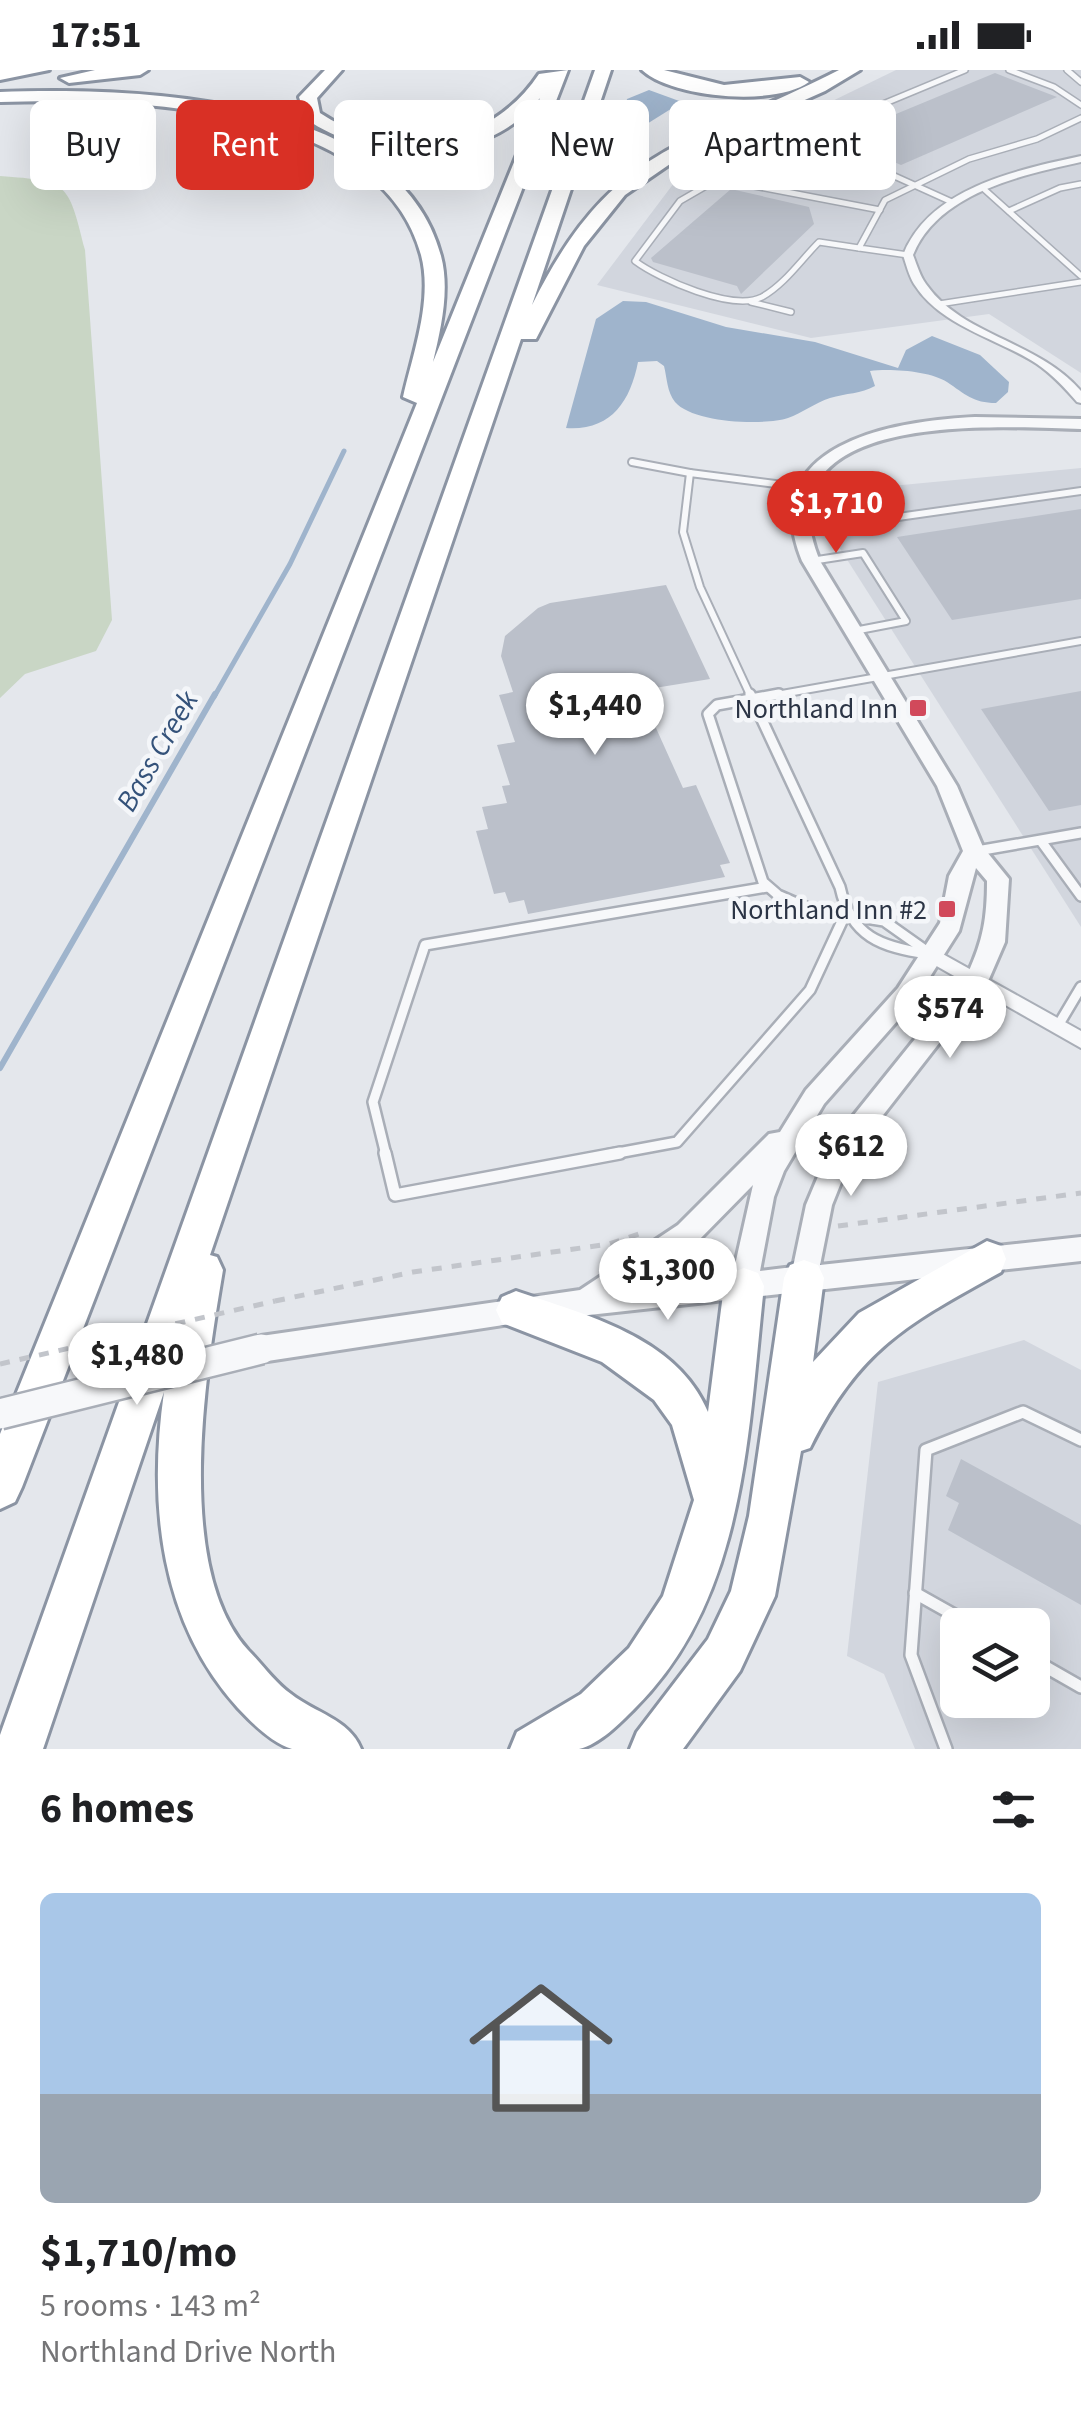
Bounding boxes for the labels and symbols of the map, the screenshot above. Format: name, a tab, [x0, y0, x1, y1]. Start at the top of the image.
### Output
pin: $1,710	[755, 471, 917, 556]
pin: $1,440	[514, 673, 676, 758]
water label: Bass Creek	[106, 682, 210, 820]
place label: Northland Inn	[735, 689, 898, 729]
marker: Northland Inn	[907, 697, 929, 719]
place label: Northland Inn #2	[730, 890, 927, 930]
marker: Northland Inn #2	[936, 898, 958, 920]
pin: $574	[891, 976, 1009, 1061]
pin: $612	[792, 1114, 910, 1199]
pin: $1,300	[587, 1238, 749, 1323]
pin: $1,480	[56, 1323, 218, 1408]

